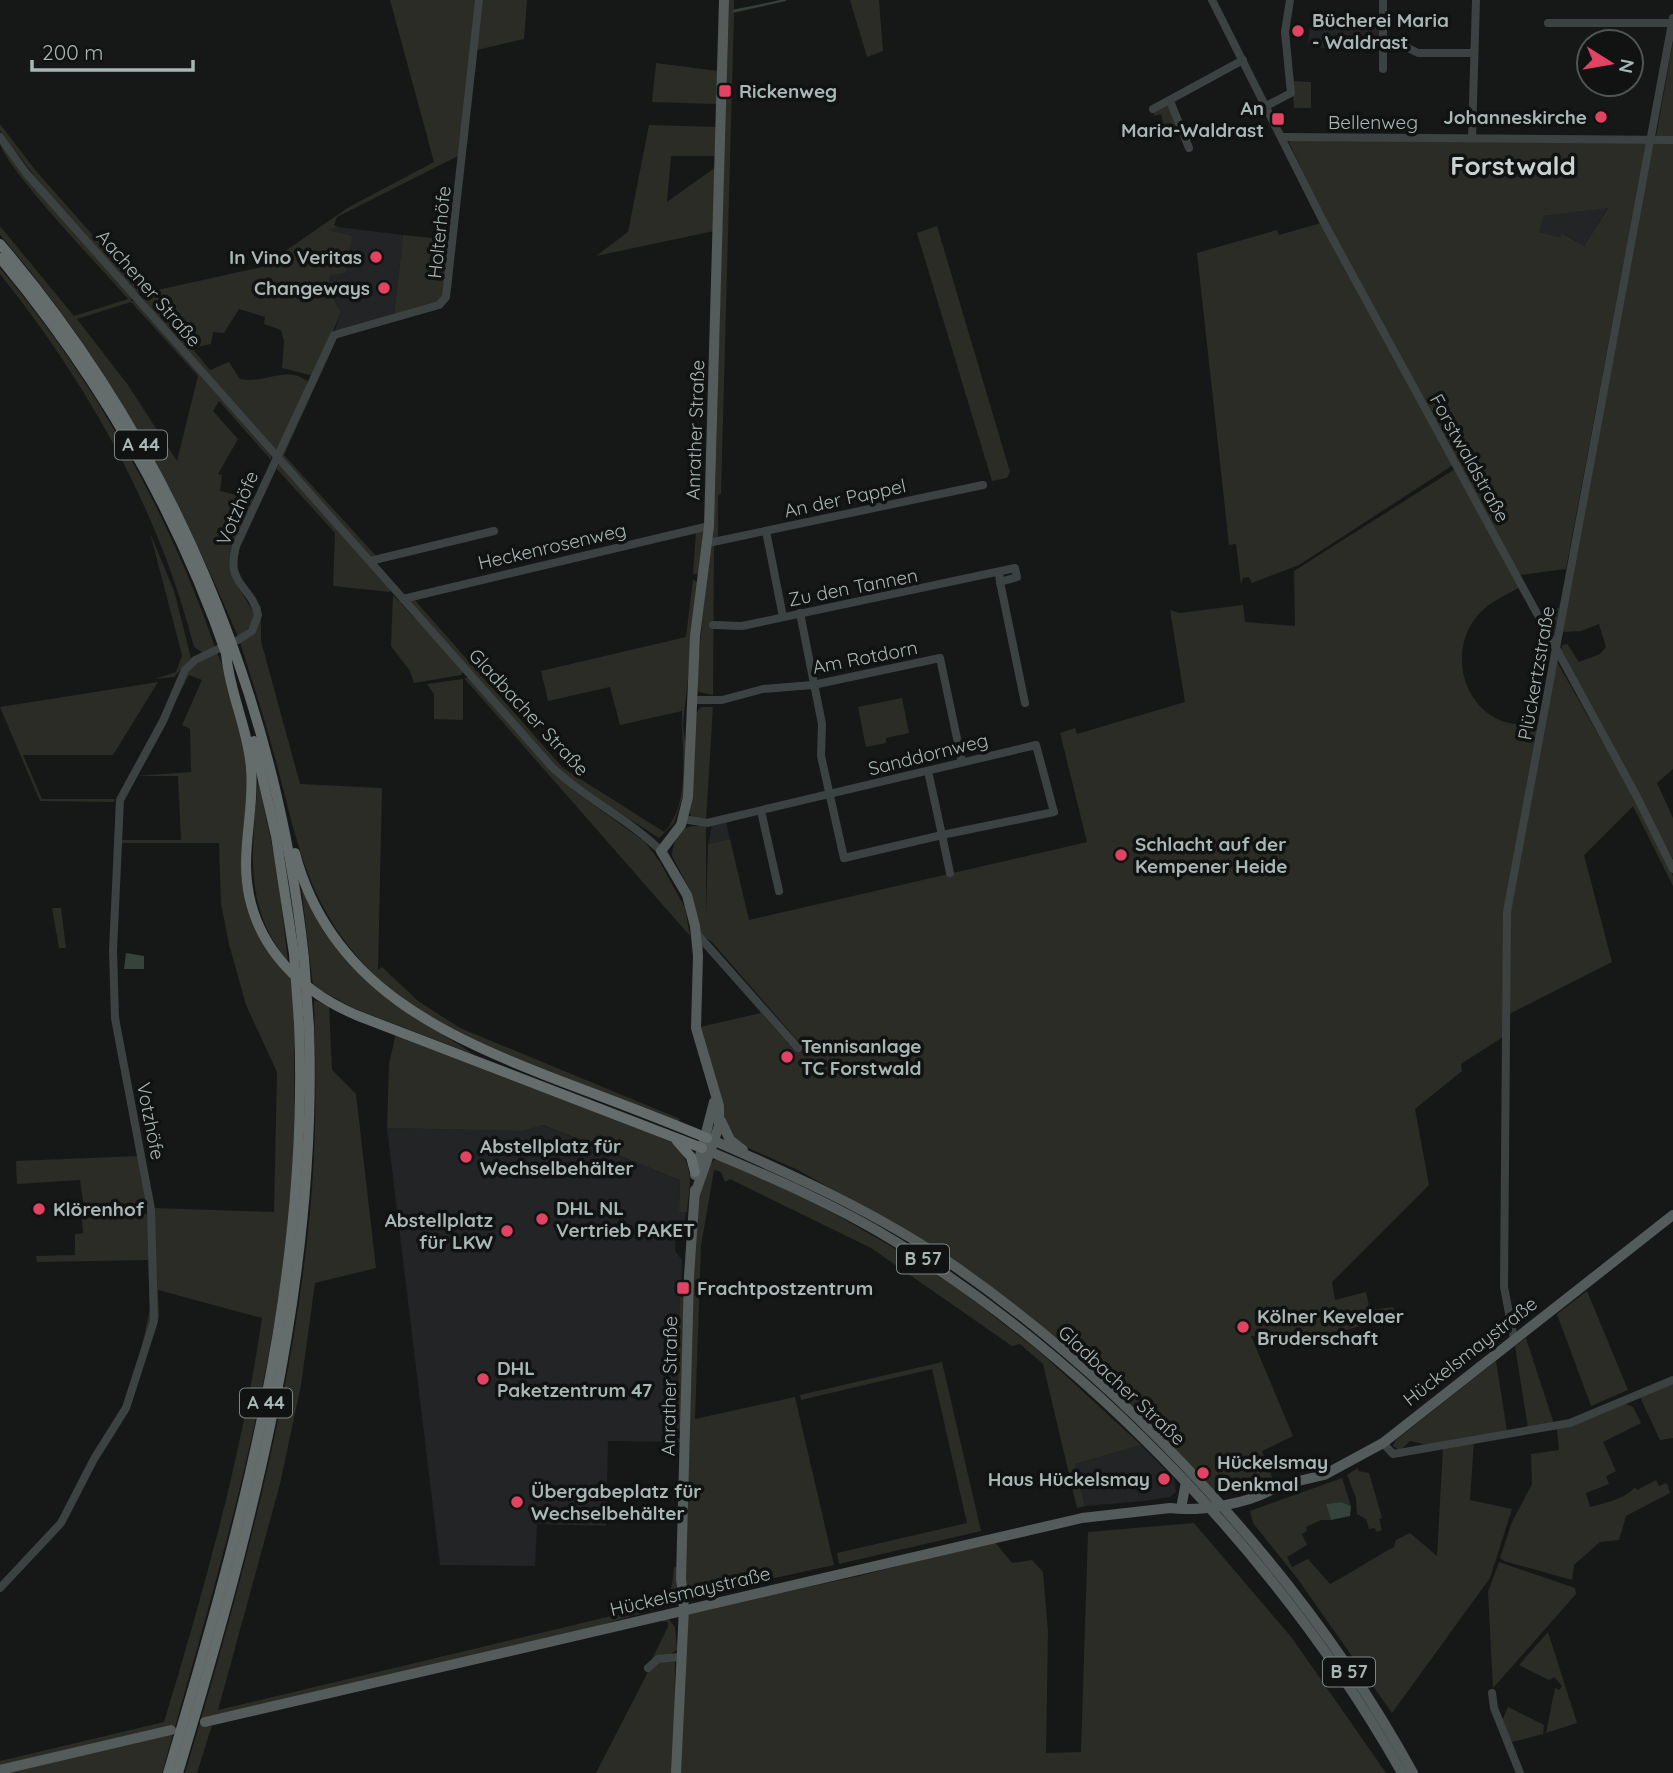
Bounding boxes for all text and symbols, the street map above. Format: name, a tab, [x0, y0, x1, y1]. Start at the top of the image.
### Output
place label: Bücherei Maria - Waldrast	[1312, 8, 1449, 54]
marker: Bücherei Maria - Waldrast	[1290, 23, 1306, 39]
scale bar	[32, 28, 192, 72]
north arrow	[1575, 28, 1645, 98]
text: 200 m	[42, 39, 104, 65]
text: N	[1614, 57, 1640, 75]
place label: Rickenweg	[739, 79, 837, 103]
marker: Rickenweg	[717, 83, 733, 99]
place label: An Maria-Waldrast	[1121, 96, 1264, 142]
place label: Johanneskirche	[1443, 105, 1587, 129]
marker: Johanneskirche	[1593, 109, 1609, 125]
street label: Bellenweg	[1328, 110, 1418, 134]
marker: An Maria-Waldrast	[1270, 111, 1286, 127]
district label: Forstwald	[1450, 149, 1576, 182]
street label: Holterhöfe	[422, 185, 456, 279]
street label: Aachener Straße	[91, 224, 207, 352]
place label: In Vino Veritas	[229, 245, 362, 269]
marker: In Vino Veritas	[368, 249, 384, 265]
place label: Changeways	[254, 276, 370, 300]
marker: Changeways	[376, 280, 392, 296]
street label: Anrather Straße	[681, 359, 709, 501]
street label: Forstwaldstraße	[1425, 390, 1515, 526]
road number: A 44	[115, 430, 167, 460]
street label: Votzhöfe	[211, 467, 263, 549]
street label: An der Pappel	[782, 473, 908, 523]
street label: Heckenrosenweg	[475, 517, 629, 575]
street label: Zu den Tannen	[786, 563, 920, 611]
street label: Plückertzstraße	[1512, 604, 1560, 742]
street label: Am Rotdorn	[810, 635, 920, 679]
street label: Gladbacher Straße	[464, 643, 594, 781]
street label: Sanddornweg	[866, 728, 990, 780]
place label: Schlacht auf der Kempener Heide	[1135, 832, 1288, 878]
marker: Schlacht auf der Kempener Heide	[1113, 847, 1129, 863]
place label: Tennisanlage TC Forstwald	[801, 1034, 922, 1080]
marker: Tennisanlage TC Forstwald	[779, 1049, 795, 1065]
street label: Votzhöfe	[132, 1080, 170, 1162]
place label: Abstellplatz für Wechselbehälter	[480, 1134, 634, 1180]
marker: Abstellplatz für Wechselbehälter	[458, 1149, 474, 1165]
place label: DHL NL Vertrieb PAKET	[556, 1196, 695, 1242]
place label: Klörenhof	[53, 1197, 145, 1221]
marker: Klörenhof	[31, 1201, 47, 1217]
place label: Abstellplatz für LKW	[385, 1208, 493, 1254]
marker: DHL NL Vertrieb PAKET	[534, 1211, 550, 1227]
marker: Abstellplatz für LKW	[499, 1223, 515, 1239]
road number: B 57	[897, 1244, 949, 1274]
place label: Frachtpostzentrum	[697, 1276, 873, 1300]
marker: Frachtpostzentrum	[675, 1280, 691, 1296]
street label: Hückelsmaystraße	[1398, 1291, 1542, 1411]
place label: Kölner Kevelaer Bruderschaft	[1257, 1304, 1404, 1350]
street label: Anrather Straße	[656, 1316, 682, 1456]
marker: Kölner Kevelaer Bruderschaft	[1235, 1319, 1251, 1335]
street label: Gladbacher Straße	[1053, 1320, 1191, 1450]
place label: DHL Paketzentrum 47	[497, 1356, 652, 1402]
marker: DHL Paketzentrum 47	[475, 1371, 491, 1387]
road number: A 44	[240, 1388, 292, 1418]
place label: Hückelsmay Denkmal	[1217, 1450, 1328, 1496]
marker: Hückelsmay Denkmal	[1195, 1465, 1211, 1481]
place label: Haus Hückelsmay	[988, 1467, 1150, 1491]
marker: Haus Hückelsmay	[1156, 1471, 1172, 1487]
place label: Übergabeplatz für Wechselbehälter	[531, 1479, 702, 1525]
marker: Übergabeplatz für Wechselbehälter	[509, 1494, 525, 1510]
street label: Hückelsmaystraße	[608, 1561, 772, 1621]
road number: B 57	[1323, 1658, 1375, 1686]

